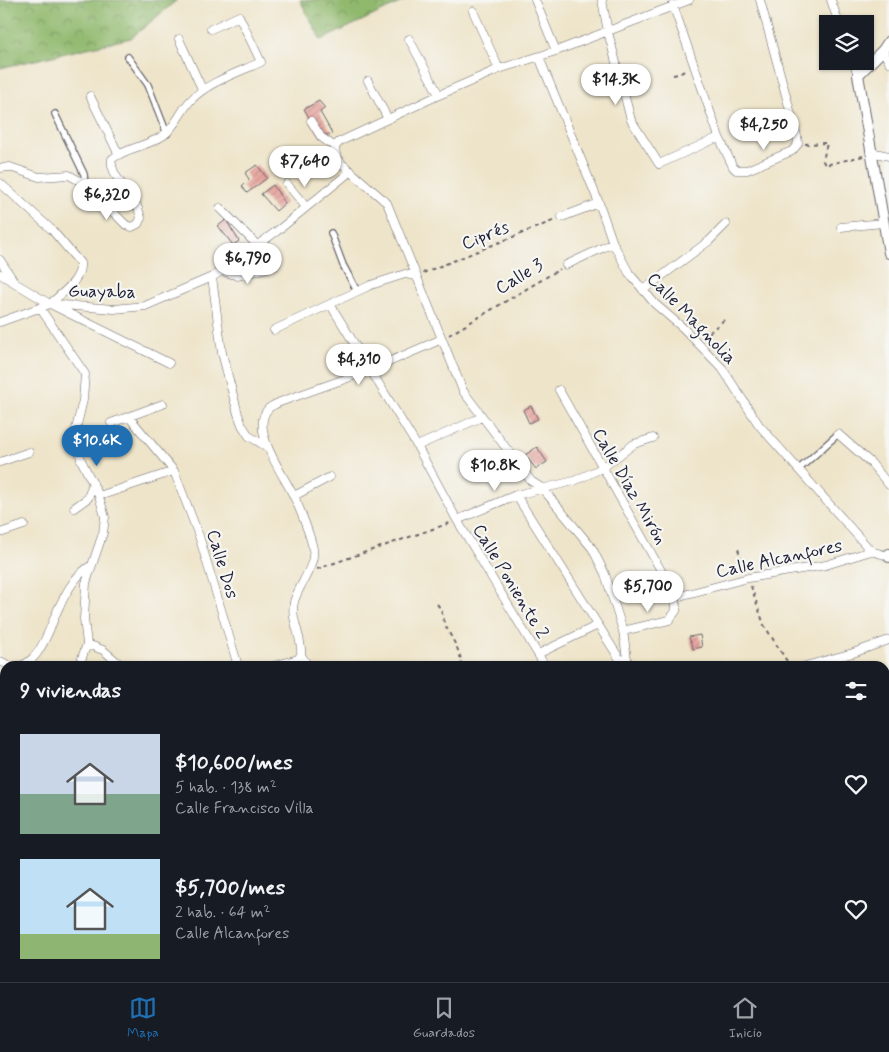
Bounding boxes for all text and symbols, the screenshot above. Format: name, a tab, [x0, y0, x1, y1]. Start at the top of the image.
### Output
map controls	[819, 15, 874, 70]
button: layers	[819, 15, 874, 70]
pin: $14.3K	[575, 64, 657, 106]
text: $14.3K	[592, 69, 640, 90]
pin: $4,250	[723, 108, 805, 151]
text: $4,250	[740, 114, 788, 135]
pin: $7,640	[264, 146, 346, 188]
text: $7,640	[280, 151, 330, 172]
pin: $6,320	[66, 178, 148, 221]
text: $6,320	[84, 184, 130, 205]
street label: Ciprés	[458, 216, 513, 256]
pin: $6,790	[207, 242, 289, 285]
text: $6,790	[225, 248, 271, 269]
street label: Calle 3	[491, 253, 548, 300]
street label: Calle Magnolia	[640, 267, 741, 371]
street label: Guayaba	[68, 279, 136, 305]
pin: $4,310	[318, 344, 400, 386]
text: $4,310	[337, 349, 381, 370]
pin: $10.6K	[56, 424, 138, 467]
street label: Calle Díaz Mirón	[586, 424, 672, 549]
text: $10.6K	[73, 430, 121, 451]
pin: $10.8K	[454, 450, 536, 492]
text: $10.8K	[470, 455, 520, 476]
street label: Calle Poniente 2	[466, 520, 554, 643]
street label: Calle Dos	[200, 527, 244, 602]
street label: Calle Alcanfores	[714, 534, 845, 586]
pin: $5,700	[607, 570, 689, 613]
text: $5,700	[623, 576, 673, 597]
text: 9 viviendas	[20, 677, 121, 705]
icon: filters	[842, 677, 870, 705]
text: $10,600/mes	[175, 749, 293, 777]
icon: home	[60, 754, 120, 814]
icon: heart	[842, 770, 870, 798]
text: 5 hab. · 138 m²	[175, 777, 277, 798]
text: Calle Francisco Villa	[175, 798, 314, 819]
text: $5,700/mes	[175, 874, 285, 902]
icon: home	[60, 879, 120, 939]
icon: heart	[842, 895, 870, 923]
text: 2 hab. · 64 m²	[175, 902, 270, 923]
text: Calle Alcanfores	[175, 923, 289, 944]
tab: Mapa	[127, 994, 159, 1042]
tab: Guardados	[413, 994, 475, 1042]
tab: Inicio	[729, 994, 762, 1042]

